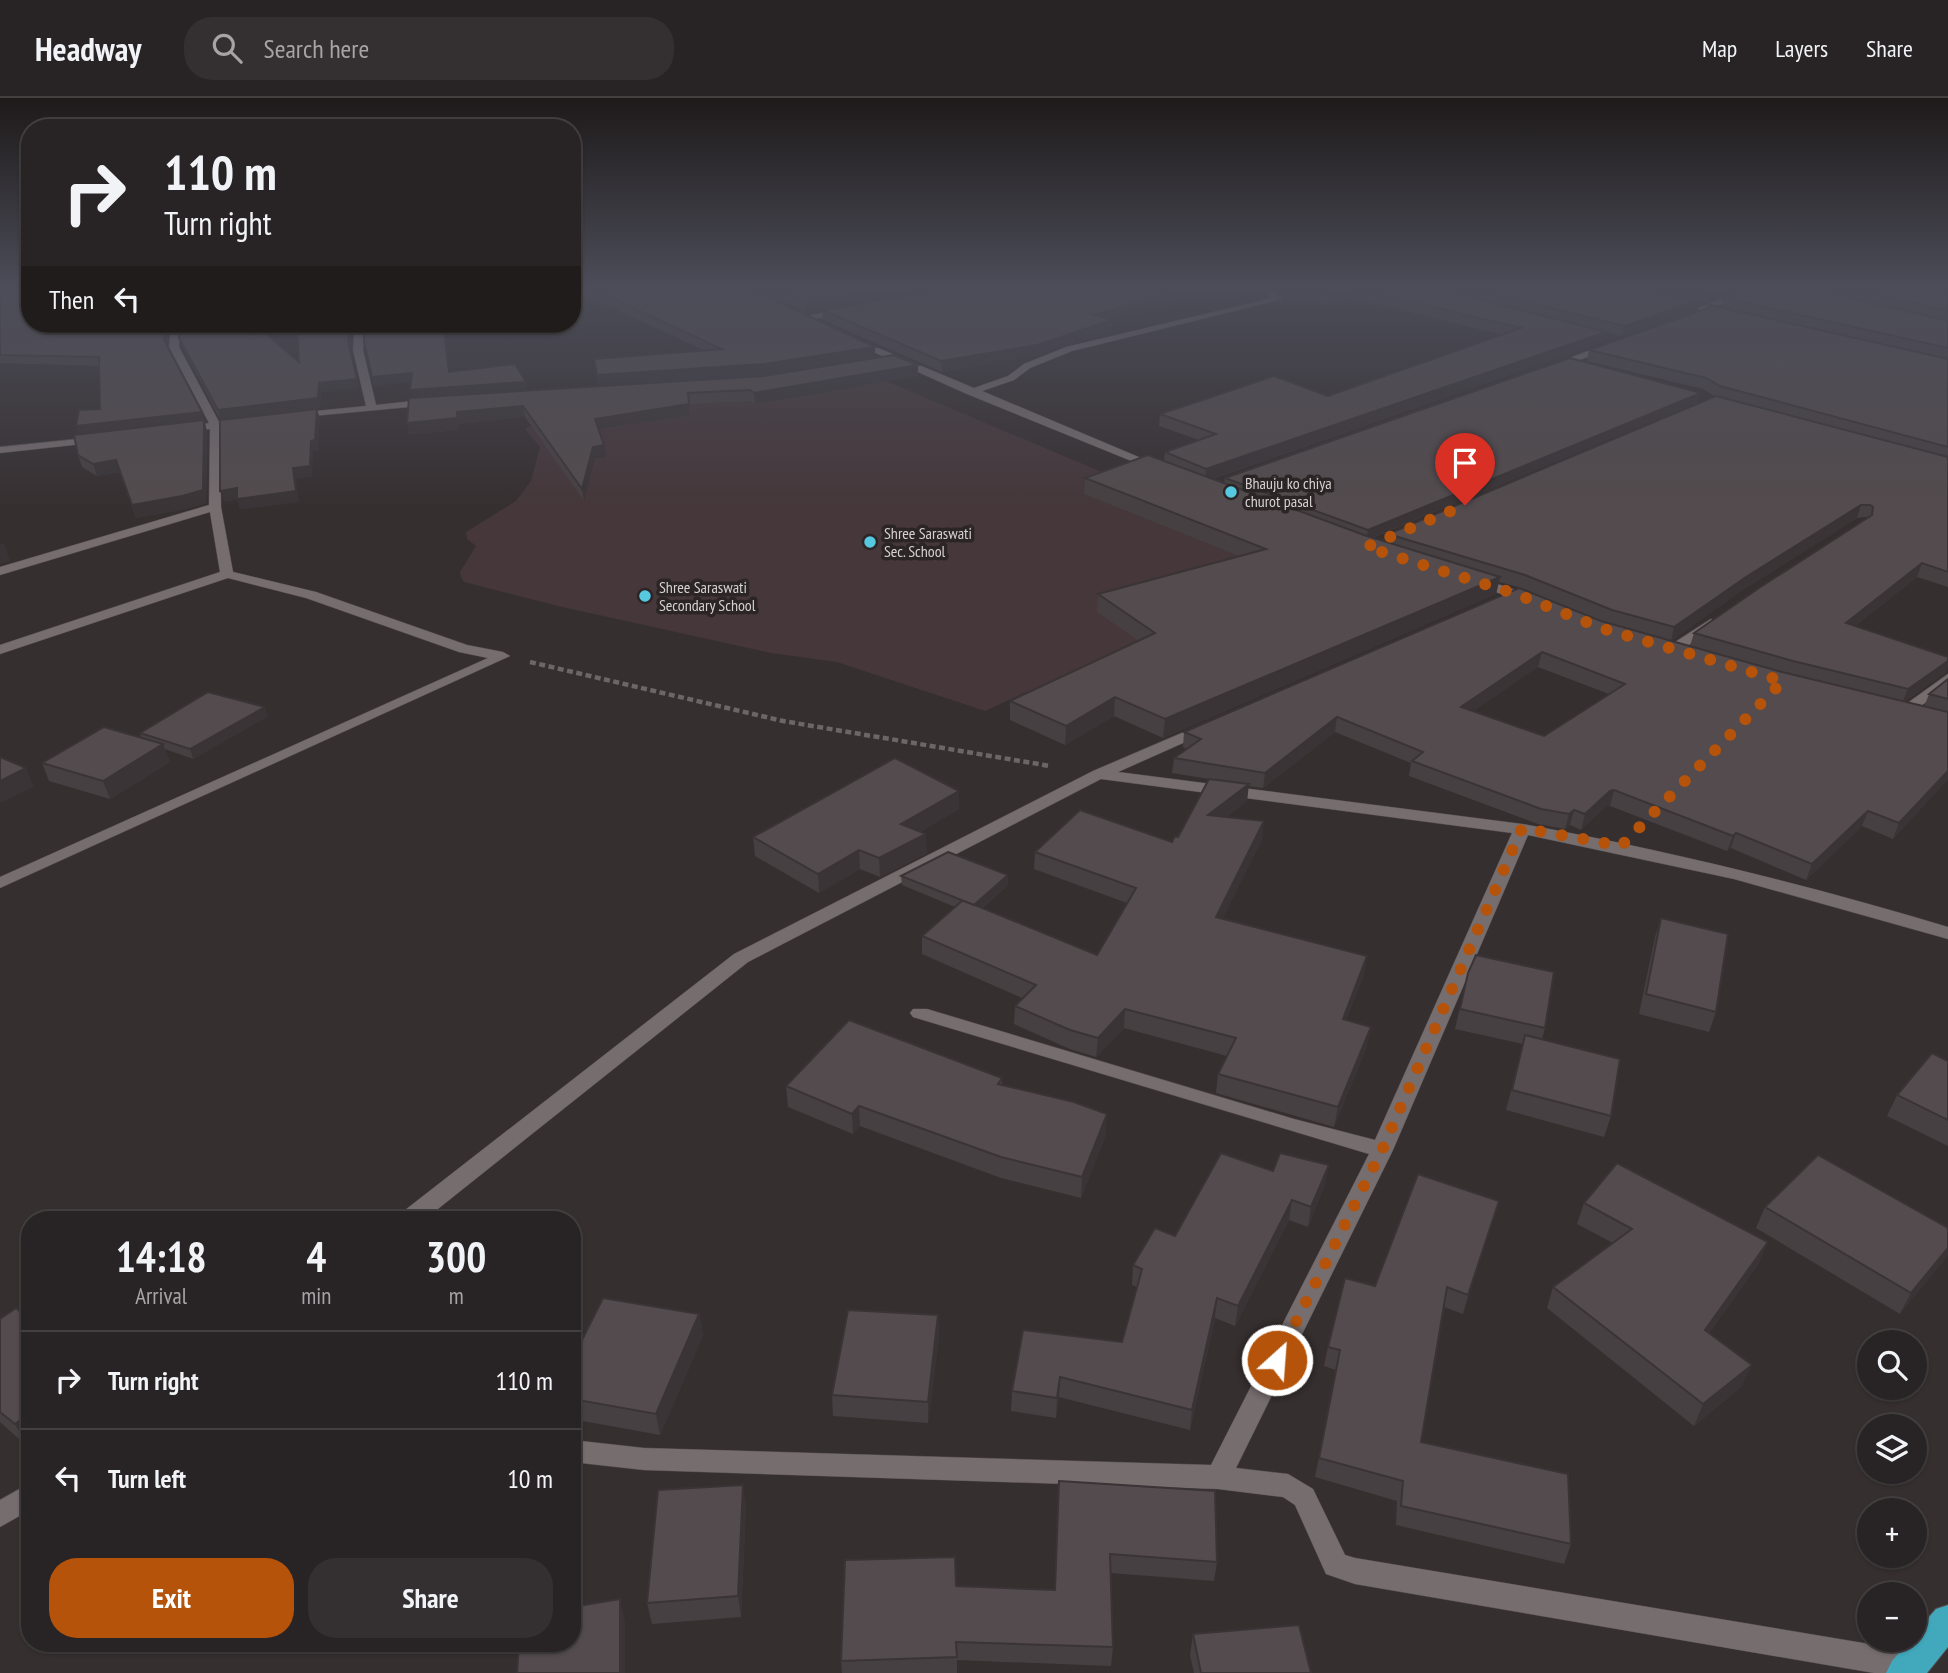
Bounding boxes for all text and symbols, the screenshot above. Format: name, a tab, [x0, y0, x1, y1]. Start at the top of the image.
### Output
search box	[184, 17, 674, 80]
text: Headway	[35, 27, 142, 70]
icon: search	[208, 29, 246, 67]
text: Search here	[264, 32, 369, 65]
text: Map	[1702, 33, 1737, 64]
text: Layers	[1775, 33, 1828, 64]
text: Share	[1866, 33, 1913, 64]
text: 110 m	[164, 140, 277, 204]
icon: right	[49, 147, 140, 238]
text: Turn right	[164, 202, 272, 244]
icon: left	[108, 280, 146, 318]
text: Then	[49, 283, 94, 316]
pin	[1435, 433, 1495, 505]
icon: arrive	[1446, 444, 1484, 482]
place label: Bhauju ko chiya churot pasal	[1245, 473, 1332, 511]
marker: Bhauju ko chiya churot pasal	[1223, 484, 1239, 500]
place label: Shree Saraswati Sec. School	[884, 523, 972, 561]
marker: Shree Saraswati Sec. School	[862, 534, 878, 550]
place label: Shree Saraswati Secondary School	[659, 577, 756, 615]
marker: Shree Saraswati Secondary School	[637, 588, 653, 604]
text: 14:18	[116, 1229, 207, 1284]
text: 4	[306, 1229, 326, 1284]
text: 300	[426, 1229, 486, 1284]
text: Arrival	[135, 1281, 187, 1310]
text: min	[301, 1281, 331, 1310]
text: m	[449, 1281, 464, 1310]
position arrow	[1240, 1323, 1314, 1397]
map controls	[1857, 1330, 1927, 1652]
button: search	[1857, 1330, 1927, 1400]
icon: right	[49, 1361, 87, 1399]
text: Turn right	[108, 1364, 199, 1397]
text: 110 m	[495, 1364, 553, 1397]
button: layers	[1857, 1414, 1927, 1484]
icon: left	[49, 1459, 87, 1497]
text: Turn left	[108, 1462, 186, 1495]
text: 10 m	[507, 1462, 553, 1495]
button: +	[1857, 1498, 1927, 1568]
button: Exit	[49, 1558, 294, 1638]
button: Share	[308, 1558, 553, 1638]
button: −	[1857, 1582, 1927, 1652]

